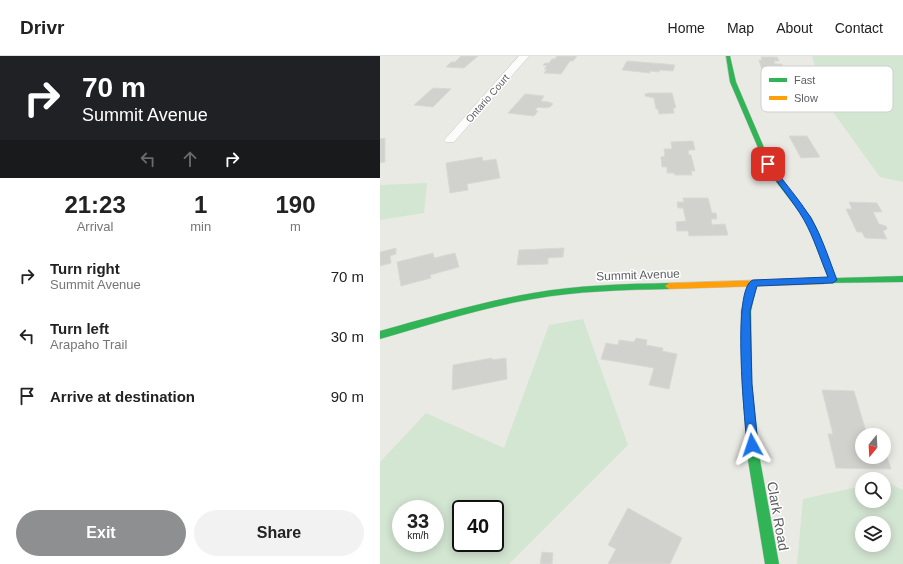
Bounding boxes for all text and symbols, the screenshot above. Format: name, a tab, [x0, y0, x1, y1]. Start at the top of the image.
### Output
text: Drivr	[20, 17, 64, 38]
text: Home	[668, 20, 705, 36]
text: Map	[727, 20, 754, 36]
text: About	[776, 20, 813, 36]
text: Contact	[835, 20, 883, 36]
legend	[761, 66, 893, 112]
icon: right	[16, 72, 68, 124]
text: 70 m	[82, 72, 146, 103]
street label: Ontario Court	[464, 72, 511, 125]
text: Fast	[794, 74, 815, 86]
text: Slow	[794, 92, 818, 104]
text: Summit Avenue	[82, 105, 208, 125]
pin	[751, 147, 785, 181]
icon: left	[137, 148, 159, 170]
icon: ahead	[179, 148, 201, 170]
icon: right	[221, 148, 243, 170]
icon: arrive	[757, 153, 779, 175]
text: 21:23	[64, 191, 126, 218]
text: 1	[194, 191, 207, 218]
text: 190	[276, 191, 316, 218]
text: Arrival	[77, 219, 114, 234]
text: min	[190, 219, 211, 234]
text: m	[290, 219, 301, 234]
text: Turn right	[50, 260, 120, 277]
icon: right	[16, 265, 38, 287]
street label: Summit Avenue	[596, 267, 680, 283]
text: 70 m	[331, 268, 364, 285]
text: Summit Avenue	[50, 277, 141, 292]
text: Turn left	[50, 320, 109, 337]
icon: left	[16, 325, 38, 347]
text: 30 m	[331, 328, 364, 345]
text: Arapaho Trail	[50, 337, 127, 352]
icon: arrive	[16, 385, 38, 407]
text: Arrive at destination	[50, 388, 195, 405]
text: 90 m	[331, 388, 364, 405]
position arrow	[731, 424, 773, 466]
north arrow	[855, 428, 891, 464]
map controls	[855, 428, 891, 552]
button: search	[855, 472, 891, 508]
street label: Clark Road	[764, 480, 792, 552]
speed limit sign: 40	[452, 500, 504, 552]
button: Exit	[16, 510, 186, 556]
button: Share	[194, 510, 364, 556]
text: 33	[407, 510, 429, 532]
button: layers	[855, 516, 891, 552]
text: km/h	[407, 530, 429, 541]

